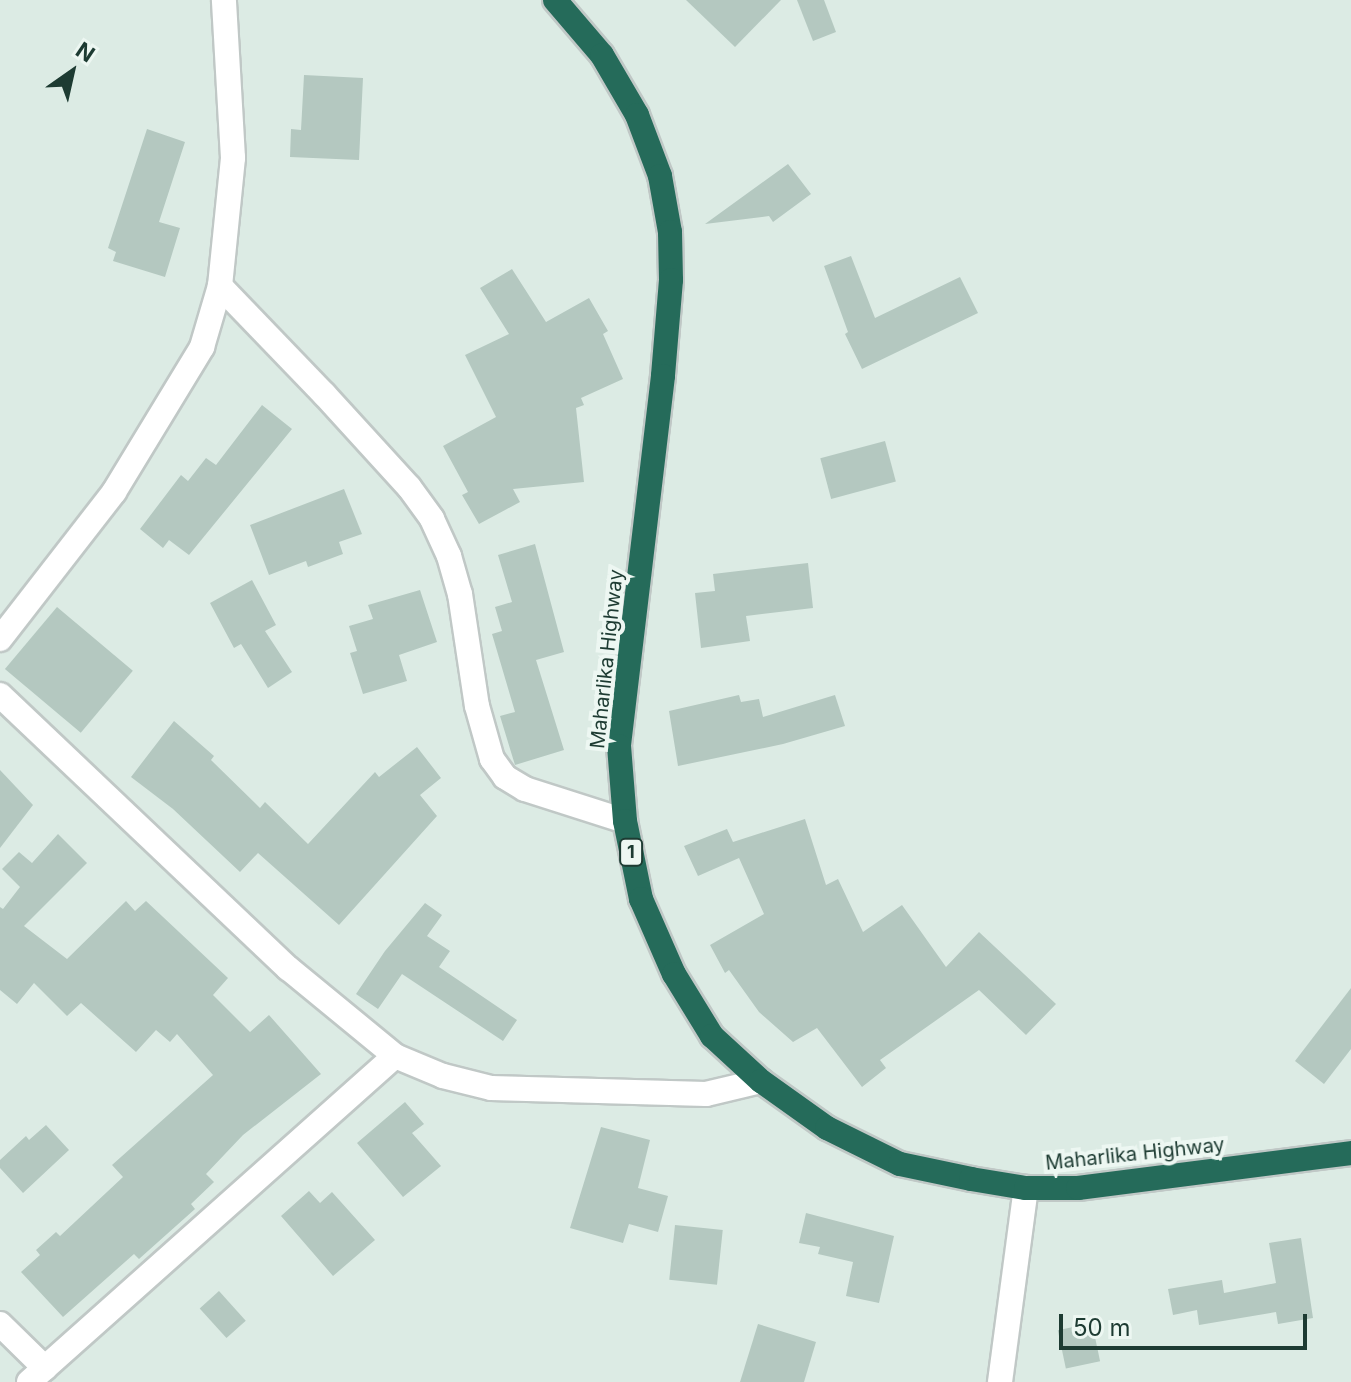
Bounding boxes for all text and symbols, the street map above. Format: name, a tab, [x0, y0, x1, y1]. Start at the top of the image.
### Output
north arrow	[32, 32, 112, 112]
text: N	[71, 37, 100, 68]
street label: Maharlika Highway	[586, 568, 628, 750]
road number: 1	[619, 838, 643, 866]
street label: Maharlika Highway	[1044, 1133, 1226, 1175]
scale bar	[1063, 1298, 1311, 1348]
text: 50 m	[1073, 1313, 1131, 1342]

